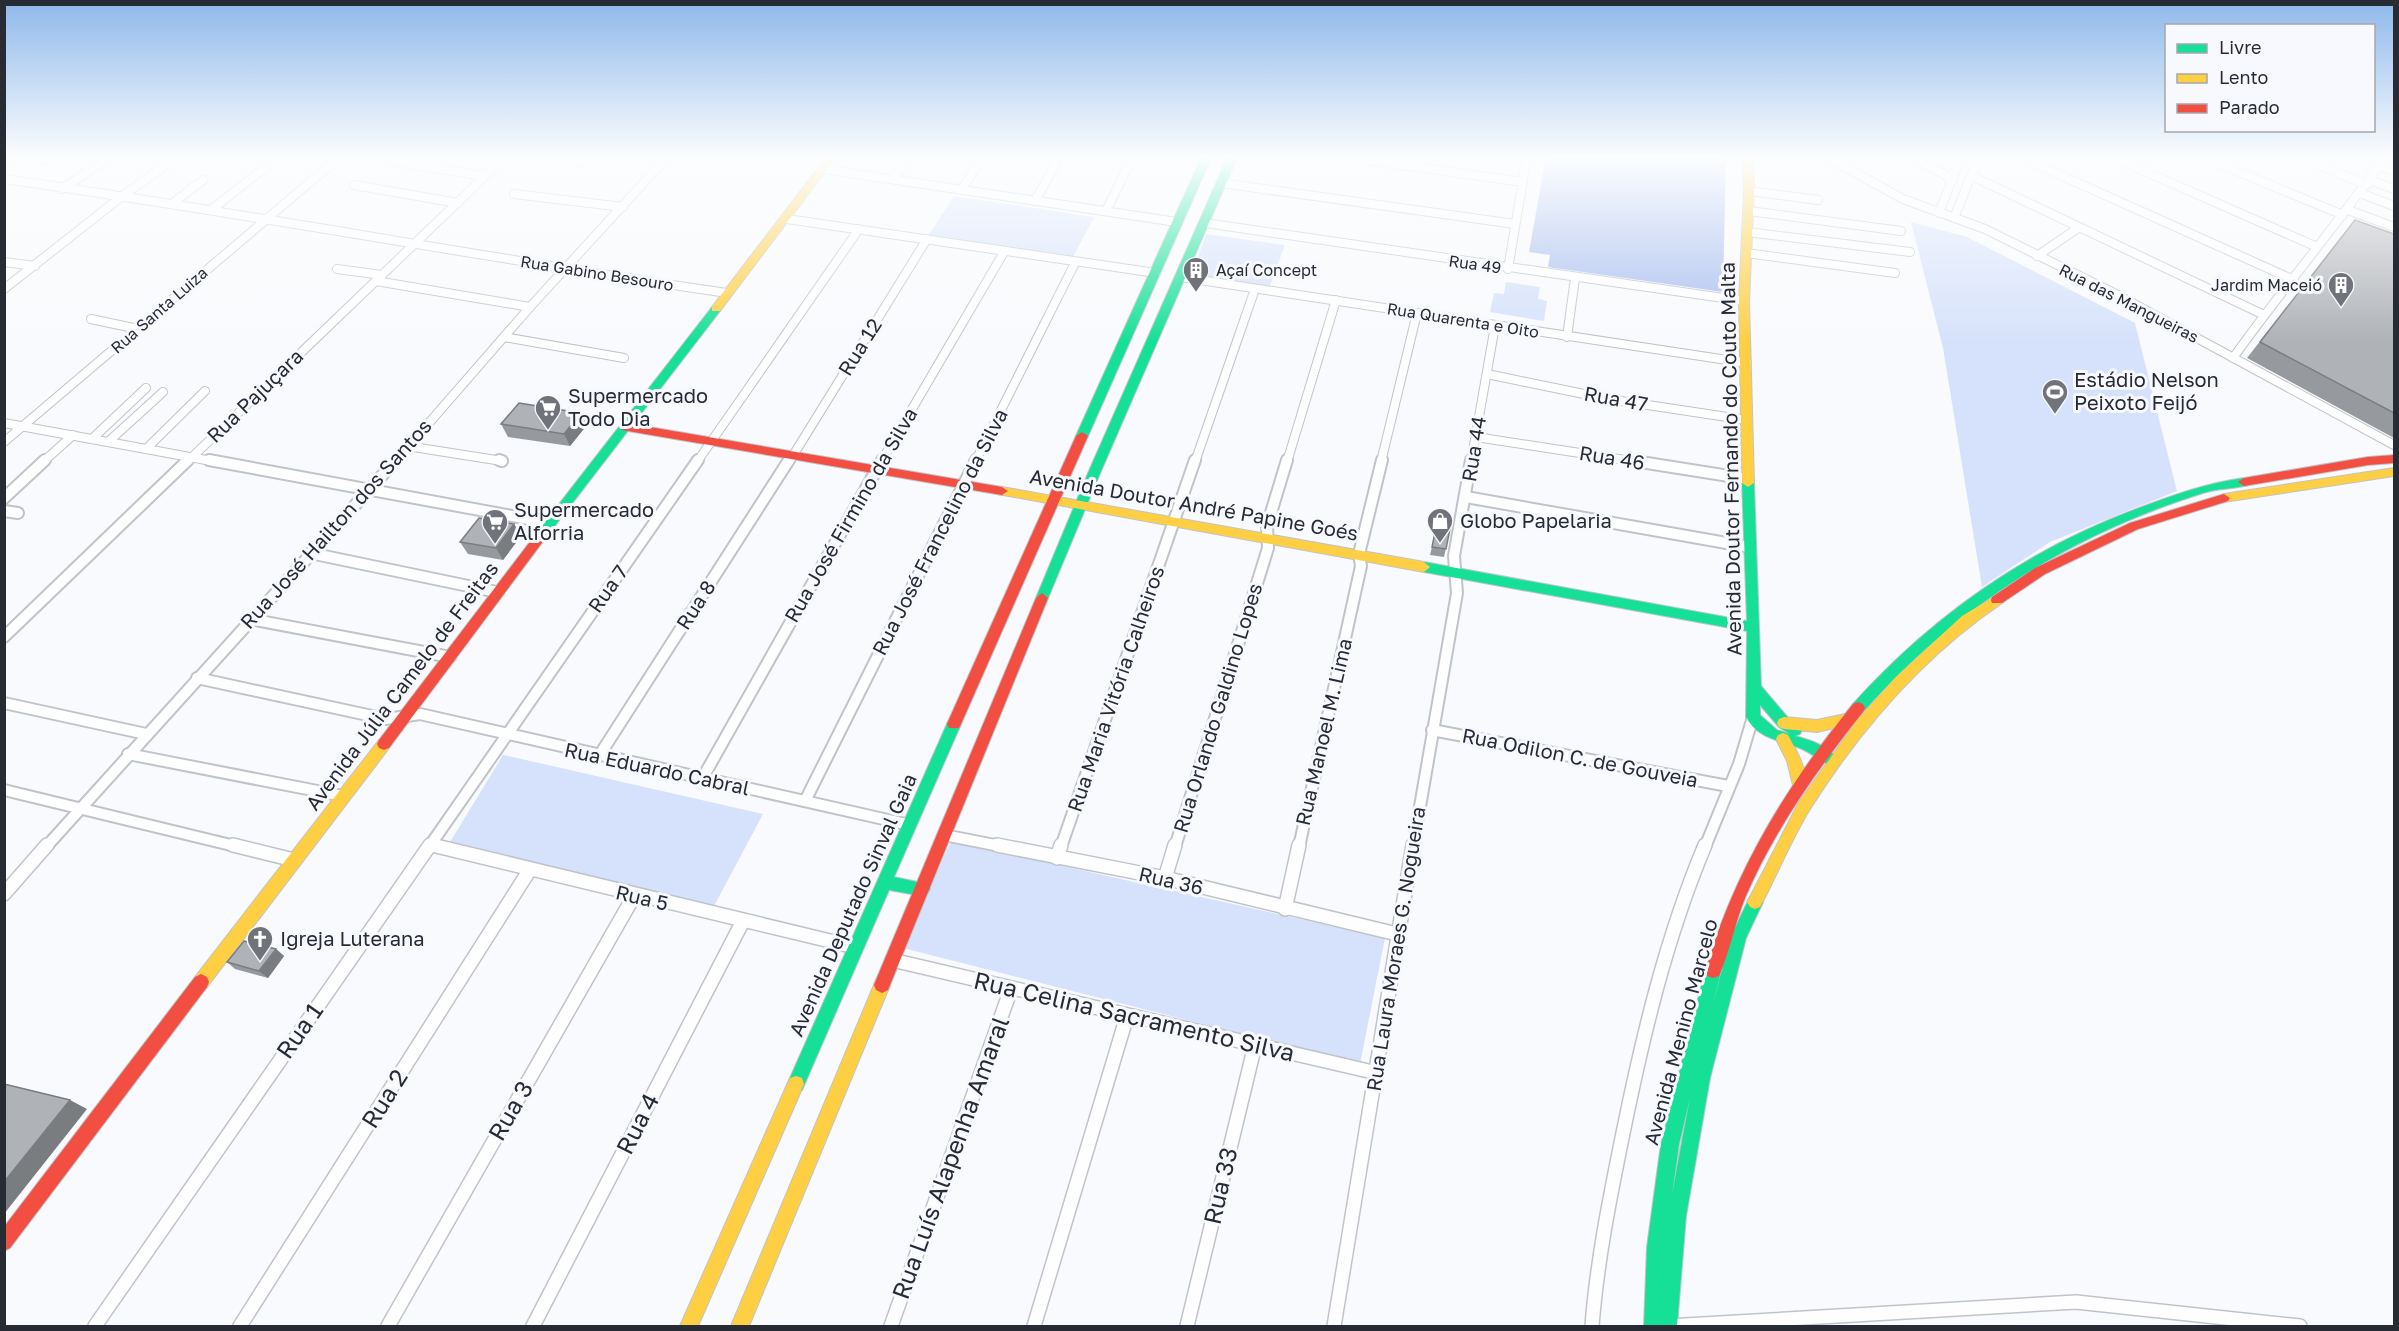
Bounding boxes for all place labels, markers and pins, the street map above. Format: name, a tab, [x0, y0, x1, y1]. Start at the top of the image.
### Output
building icon: Açaí Concept	[1181, 255, 1211, 293]
place label: Açaí Concept	[1216, 260, 1317, 280]
building icon: Jardim Maceió	[2326, 270, 2356, 308]
place label: Jardim Maceió	[2211, 275, 2322, 295]
place label: Estádio Nelson Peixoto Feijó	[2074, 367, 2219, 414]
sports icon: Estádio Nelson Peixoto Feijó	[2040, 377, 2070, 415]
place label: Supermercado Todo Dia	[568, 383, 708, 430]
supermarket icon: Supermercado Todo Dia	[533, 393, 563, 431]
place label: Supermercado Alforria	[514, 497, 654, 544]
shop icon: Globo Papelaria	[1425, 506, 1455, 544]
supermarket icon: Supermercado Alforria	[480, 507, 510, 545]
place label: Globo Papelaria	[1460, 508, 1612, 532]
church icon: Igreja Luterana	[245, 924, 275, 962]
place label: Igreja Luterana	[280, 926, 425, 950]

